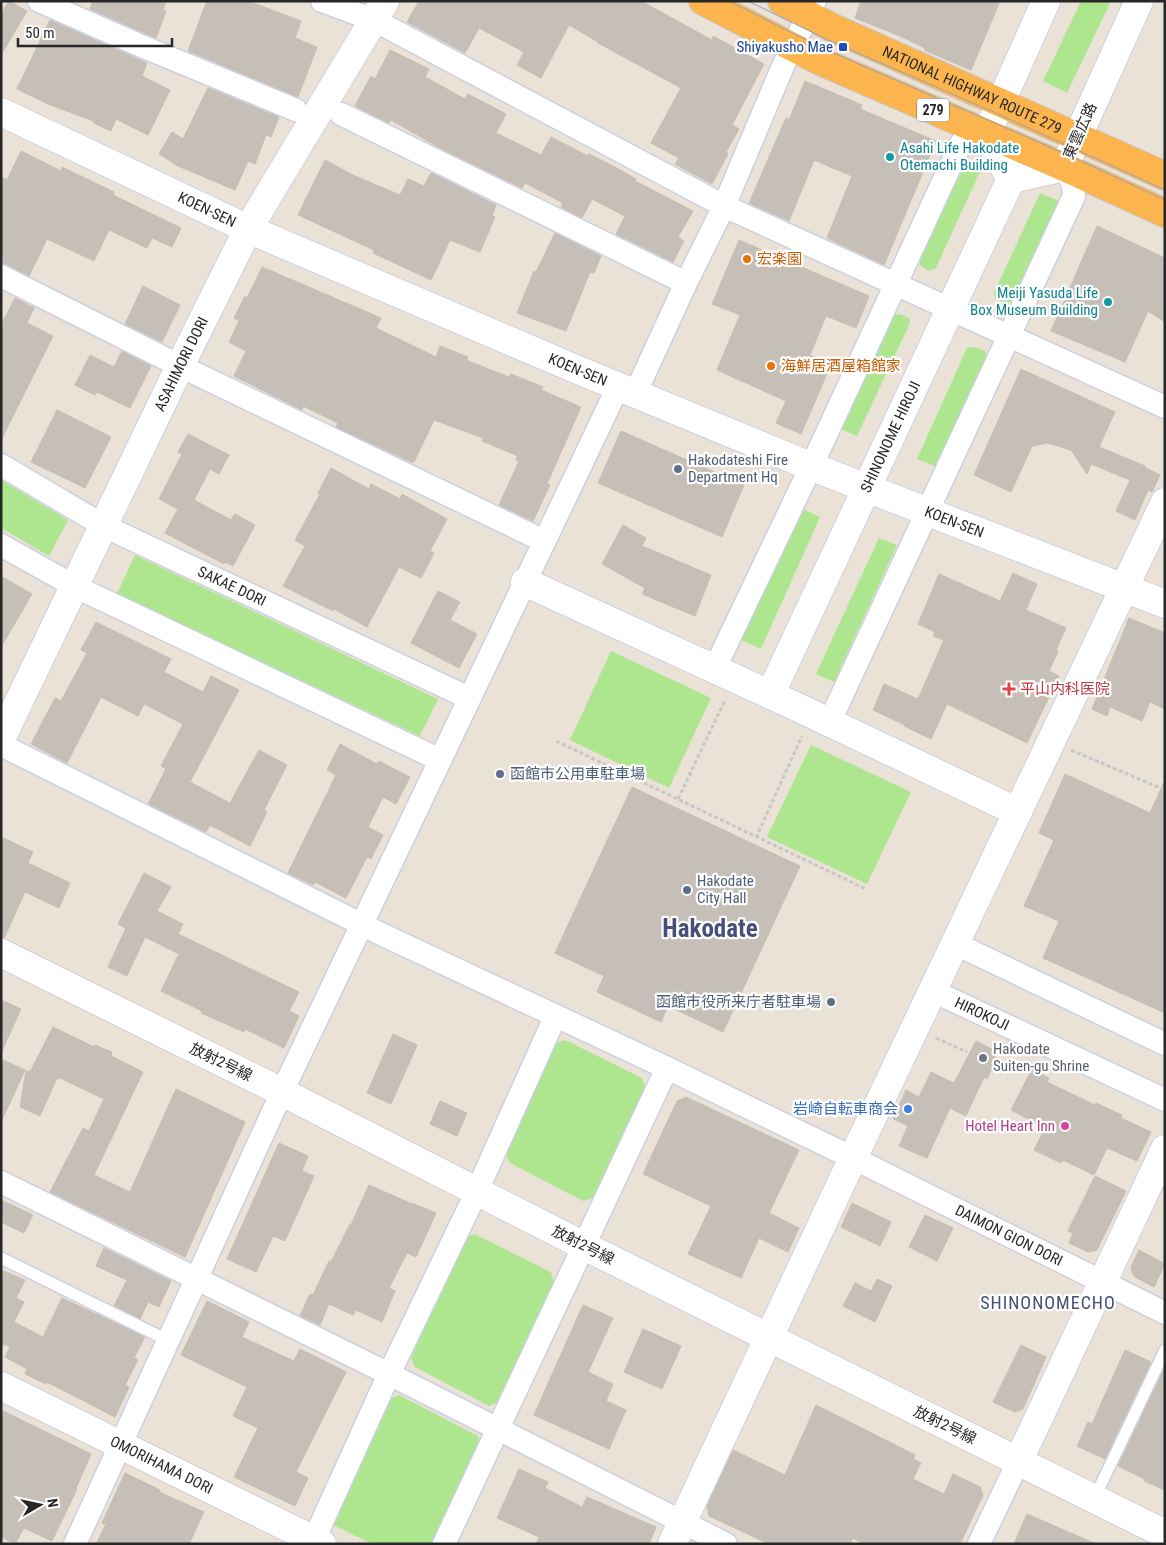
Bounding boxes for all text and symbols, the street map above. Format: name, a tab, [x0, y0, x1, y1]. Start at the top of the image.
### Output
scale bar	[18, 15, 171, 47]
text: 50 m	[25, 24, 55, 42]
place label: Shiyakusho Mae	[737, 38, 833, 56]
marker: Shiyakusho Mae	[837, 41, 849, 53]
street label: NATIONAL HIGHWAY ROUTE 279	[881, 41, 1065, 137]
road number: 279	[917, 98, 949, 122]
street label: 東雲広路	[1060, 100, 1100, 162]
place label: Asahi Life Hakodate Otemachi Building	[900, 139, 1019, 174]
marker: Asahi Life Hakodate Otemachi Building	[884, 151, 896, 163]
street label: KOEN-SEN	[175, 188, 239, 231]
place label: 宏楽園	[757, 250, 802, 268]
marker: 宏楽園	[741, 253, 753, 265]
place label: Meiji Yasuda Life Box Museum Building	[970, 284, 1098, 319]
marker: Meiji Yasuda Life Box Museum Building	[1102, 296, 1114, 308]
street label: ASAHIMORI DORI	[151, 314, 212, 414]
street label: KOEN-SEN	[546, 349, 610, 390]
place label: 海鮮居酒屋箱館家	[781, 357, 901, 375]
marker: 海鮮居酒屋箱館家	[765, 360, 777, 372]
street label: SHINONOME HIROJI	[857, 378, 924, 495]
place label: Hakodateshi Fire Department Hq	[688, 451, 788, 486]
marker: Hakodateshi Fire Department Hq	[672, 463, 684, 475]
street label: KOEN-SEN	[922, 502, 986, 542]
street label: SAKAE DORI	[195, 562, 269, 610]
place label: 平山内科医院	[1020, 680, 1110, 698]
marker: 平山内科医院	[1002, 682, 1016, 696]
place label: 函館市公用車駐車場	[510, 765, 645, 783]
marker: 函館市公用車駐車場	[494, 768, 506, 780]
place label: Hakodate City Hall	[697, 872, 754, 907]
marker: Hakodate City Hall	[681, 884, 693, 896]
district label: Hakodate	[662, 914, 758, 943]
place label: 函館市役所来庁者駐車場	[656, 993, 821, 1011]
street label: HIROKOJI	[952, 993, 1012, 1034]
marker: 函館市役所来庁者駐車場	[825, 996, 837, 1008]
street label: 放射2号線	[187, 1039, 255, 1085]
place label: Hakodate Suiten-gu Shrine	[993, 1040, 1089, 1075]
marker: Hakodate Suiten-gu Shrine	[977, 1052, 989, 1064]
place label: 岩崎自転車商会	[793, 1100, 898, 1118]
marker: 岩崎自転車商会	[902, 1103, 914, 1115]
place label: Hotel Heart Inn	[965, 1117, 1055, 1135]
marker: Hotel Heart Inn	[1059, 1120, 1071, 1132]
street label: DAIMON GION DORI	[952, 1201, 1066, 1270]
street label: 放射2号線	[549, 1222, 617, 1268]
district label: SHINONOMECHO	[980, 1292, 1116, 1313]
street label: 放射2号線	[911, 1402, 979, 1448]
street label: OMORIHAMA DORI	[107, 1432, 216, 1498]
north arrow	[15, 1480, 65, 1530]
text: N	[44, 1497, 61, 1508]

